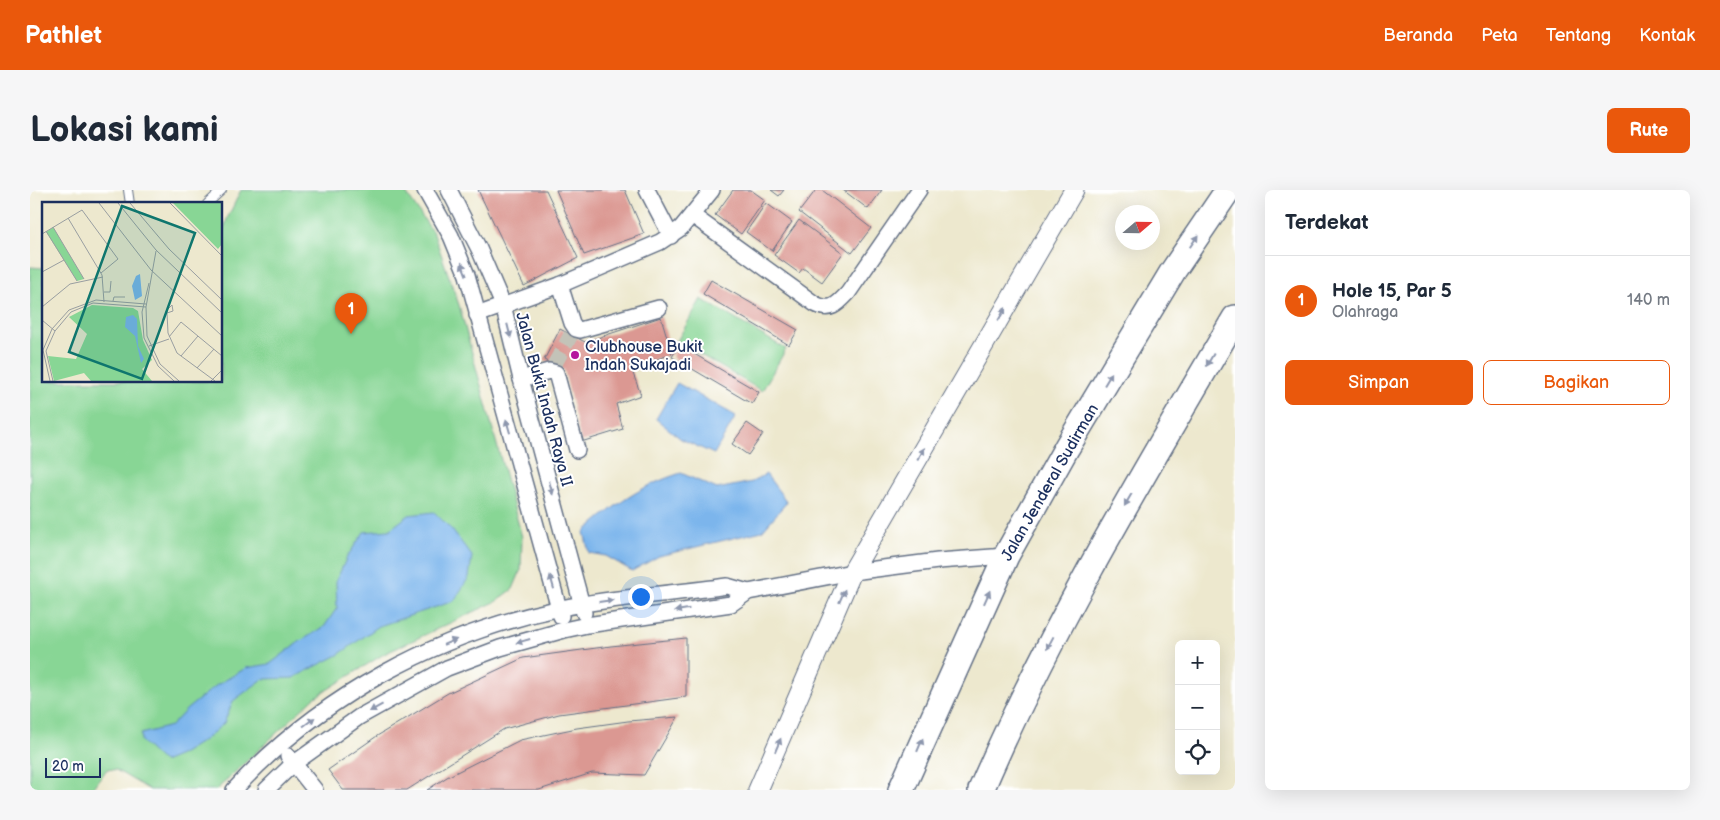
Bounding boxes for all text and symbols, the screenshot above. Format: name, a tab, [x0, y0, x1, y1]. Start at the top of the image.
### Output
text: Pathlet	[25, 21, 102, 50]
text: Beranda	[1383, 25, 1453, 46]
text: Peta	[1481, 25, 1518, 46]
text: Tentang	[1546, 25, 1611, 46]
text: Kontak	[1639, 25, 1695, 46]
button: Rute	[1607, 108, 1690, 153]
text: Lokasi kami	[30, 109, 219, 152]
inset map	[42, 202, 222, 382]
north arrow	[1115, 205, 1160, 250]
text: Terdekat	[1285, 210, 1369, 235]
one-way arrow	[1189, 234, 1199, 247]
one-way arrow	[460, 262, 467, 277]
text: Hole 15, Par 5	[1332, 280, 1452, 303]
text: 1	[1298, 291, 1304, 310]
text: 140 m	[1627, 291, 1670, 310]
pin: 1	[335, 293, 367, 334]
text: Olahraga	[1332, 303, 1398, 322]
one-way arrow	[998, 307, 1007, 320]
street label: Jalan Bukit Indah Raya II	[511, 310, 576, 489]
one-way arrow	[505, 323, 513, 338]
place label: Clubhouse Bukit Indah Sukajadi	[585, 338, 703, 375]
marker: Clubhouse Bukit Indah Sukajadi	[569, 349, 581, 361]
one-way arrow	[1206, 353, 1215, 367]
button: Simpan	[1285, 360, 1473, 405]
button: Bagikan	[1483, 360, 1670, 405]
one-way arrow	[1104, 372, 1113, 385]
street label: Jalan Jenderal Sudirman	[998, 401, 1103, 565]
one-way arrow	[504, 418, 512, 433]
one-way arrow	[916, 448, 925, 461]
one-way arrow	[547, 481, 555, 496]
one-way arrow	[1123, 494, 1132, 507]
one-way arrow	[548, 575, 556, 590]
your location	[628, 584, 654, 610]
one-way arrow	[838, 589, 846, 603]
one-way arrow	[983, 590, 991, 604]
one-way arrow	[599, 597, 615, 605]
one-way arrow	[674, 606, 690, 614]
one-way arrow	[1046, 636, 1054, 650]
one-way arrow	[443, 638, 457, 646]
one-way arrow	[516, 638, 531, 646]
map controls	[1175, 640, 1220, 775]
button: +	[1175, 640, 1220, 685]
button: −	[1175, 685, 1220, 730]
one-way arrow	[368, 704, 383, 712]
one-way arrow	[302, 717, 315, 728]
button: locate	[1175, 730, 1220, 775]
one-way arrow	[774, 738, 782, 752]
one-way arrow	[917, 738, 925, 752]
scale bar	[45, 755, 101, 778]
text: 20 m	[52, 758, 84, 775]

